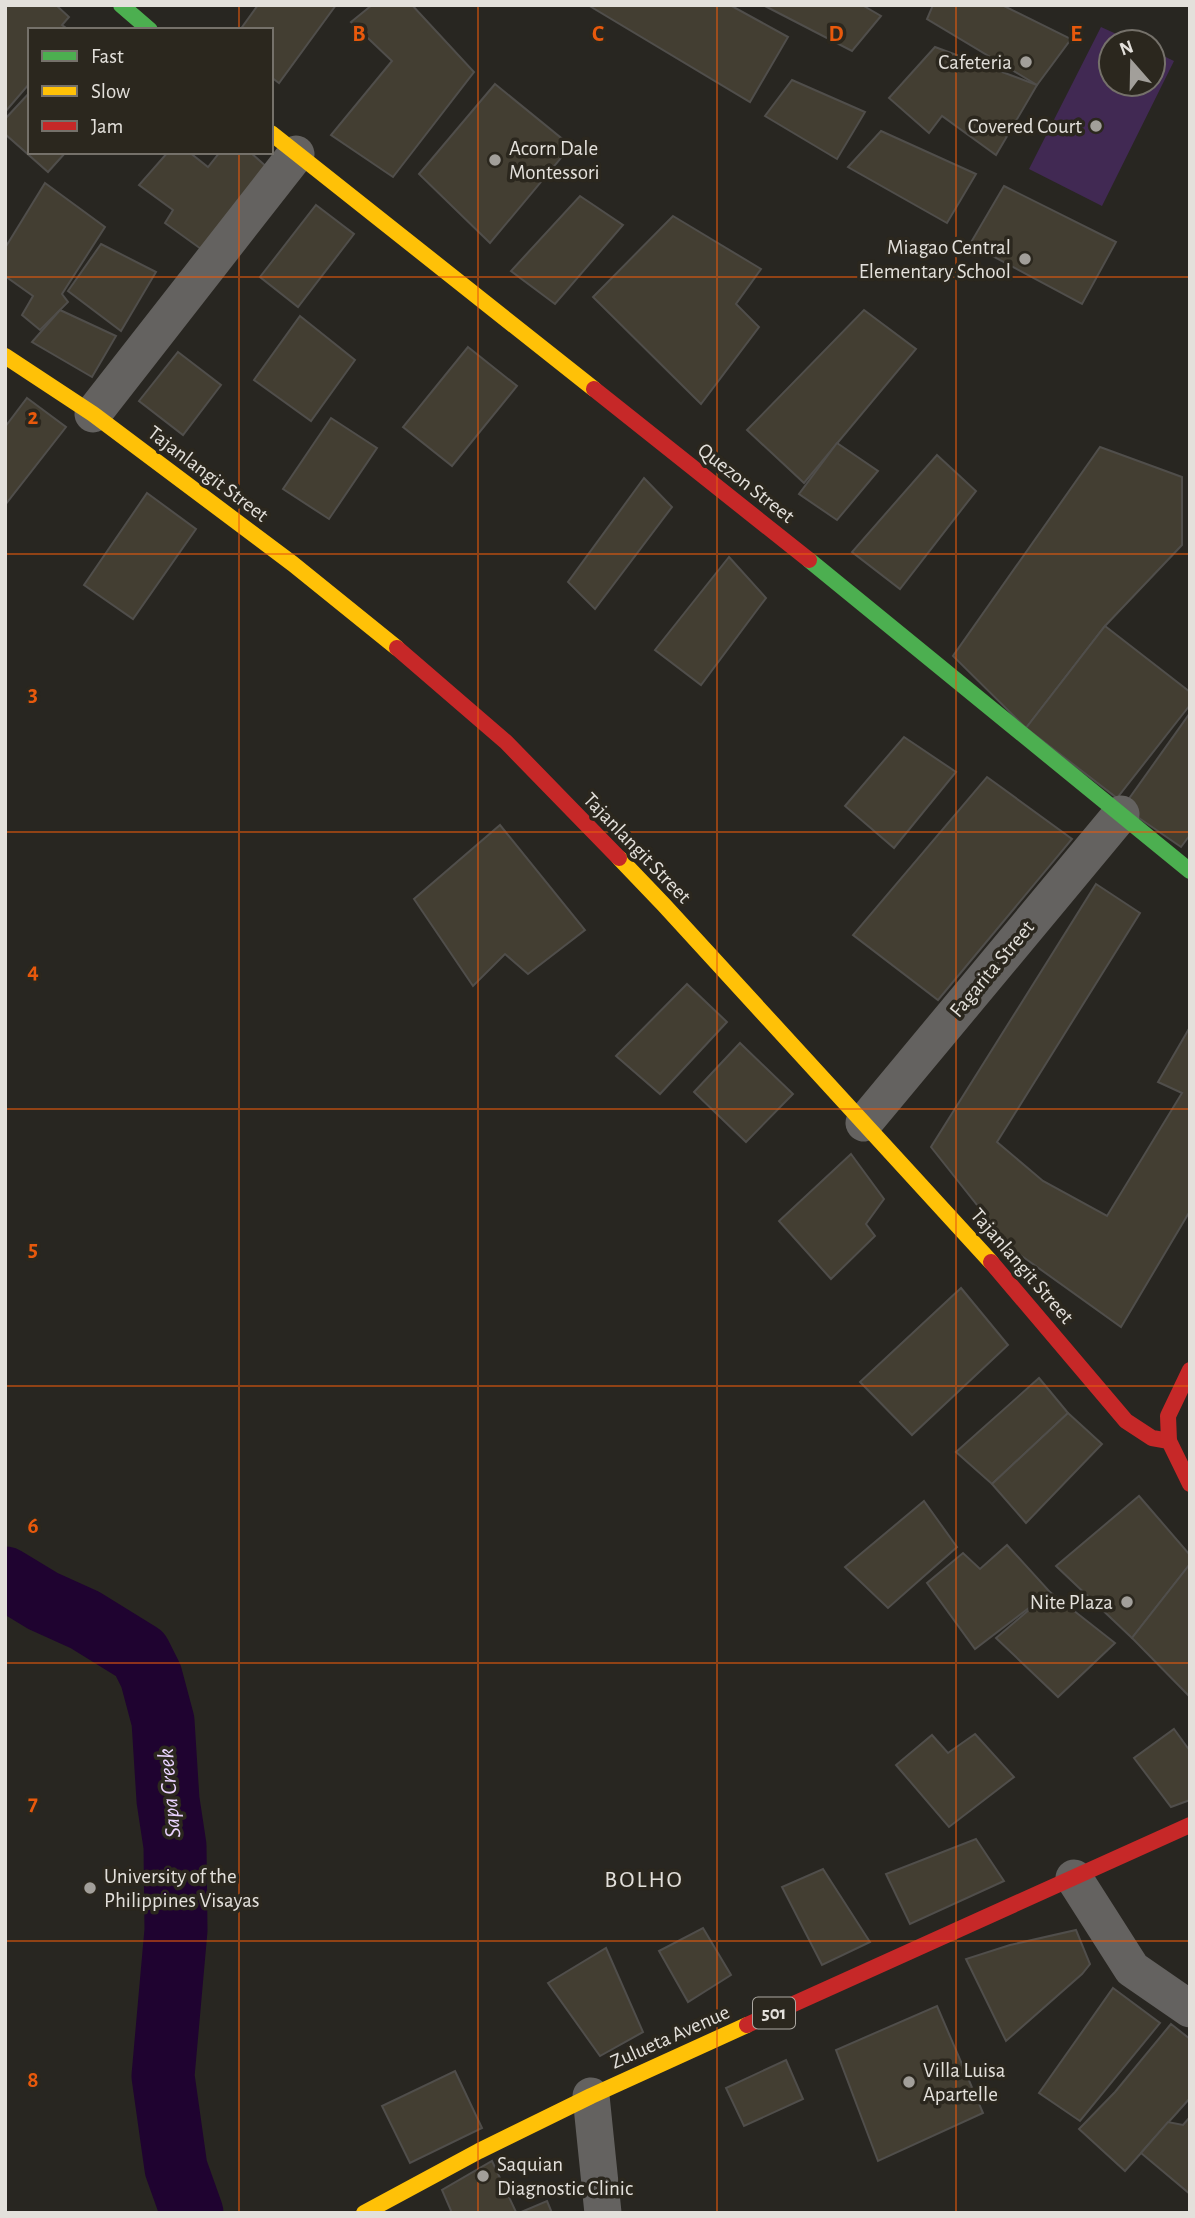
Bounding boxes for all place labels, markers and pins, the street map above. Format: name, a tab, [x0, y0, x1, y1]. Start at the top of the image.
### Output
place label: Cafeteria	[938, 52, 1012, 73]
marker: Cafeteria	[1018, 54, 1034, 70]
place label: Covered Court	[968, 116, 1082, 137]
marker: Covered Court	[1088, 118, 1104, 134]
place label: Acorn Dale Montessori	[509, 138, 600, 183]
marker: Acorn Dale Montessori	[487, 152, 503, 168]
place label: Miagao Central Elementary School	[859, 237, 1011, 282]
marker: Miagao Central Elementary School	[1017, 251, 1033, 267]
place label: Nite Plaza	[1030, 1592, 1113, 1613]
marker: Nite Plaza	[1119, 1594, 1135, 1610]
place label: University of the Philippines Visayas	[104, 1866, 260, 1911]
marker: University of the Philippines Visayas	[82, 1880, 98, 1896]
place label: Villa Luisa Apartelle	[923, 2060, 1006, 2105]
marker: Villa Luisa Apartelle	[901, 2074, 917, 2090]
place label: Saquian Diagnostic Clinic	[497, 2154, 633, 2199]
marker: Saquian Diagnostic Clinic	[475, 2168, 491, 2184]

